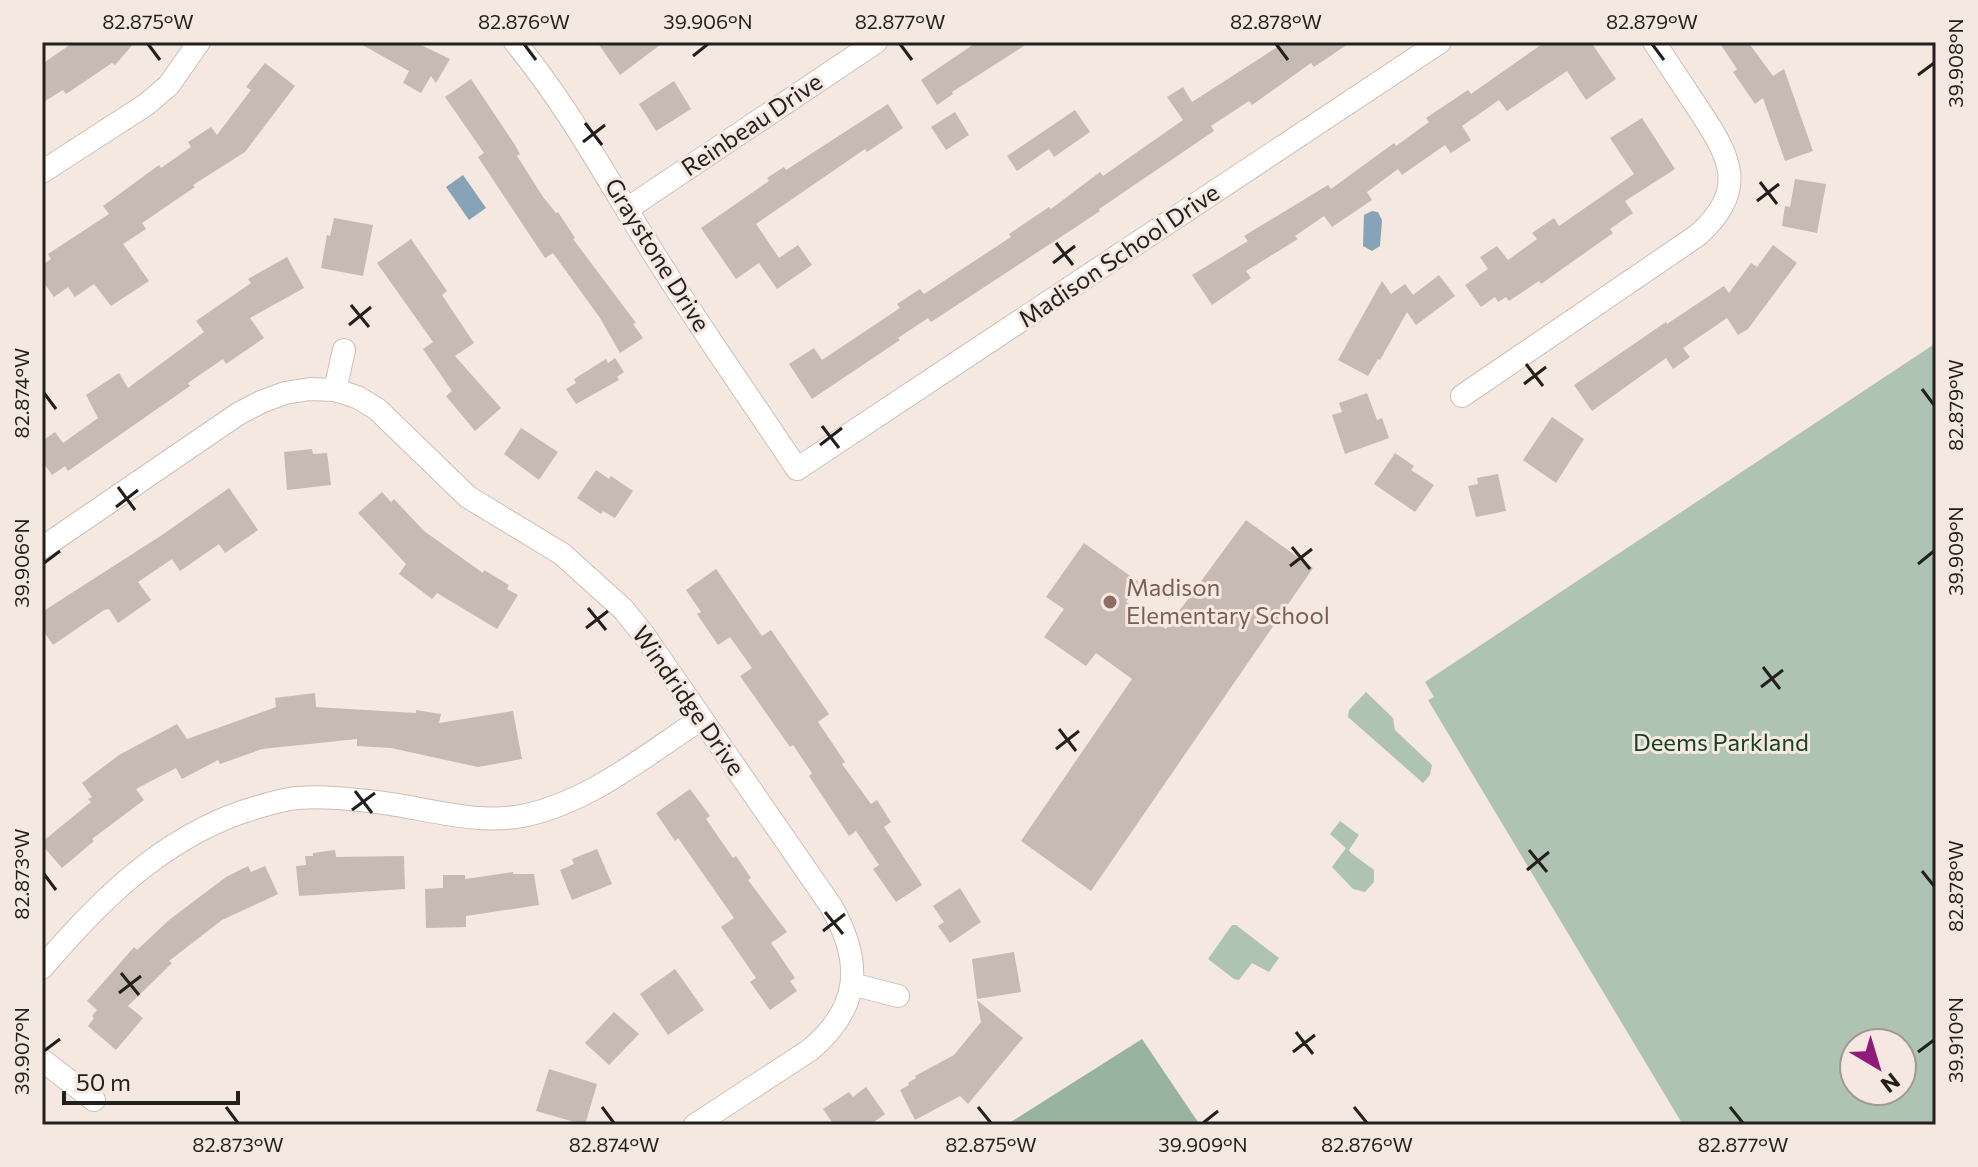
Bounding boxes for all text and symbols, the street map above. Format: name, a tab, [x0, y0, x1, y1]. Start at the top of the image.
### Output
text: 82.875°W	[102, 9, 194, 33]
text: 82.876°W	[478, 9, 570, 33]
text: 39.906°N	[663, 9, 753, 33]
text: 82.877°W	[855, 9, 945, 33]
text: 82.878°W	[1230, 9, 1322, 33]
text: 82.879°W	[1606, 9, 1698, 33]
text: 39.908°N	[1943, 18, 1967, 108]
street label: Reinbeau Drive	[675, 66, 827, 181]
street label: Graystone Drive	[600, 172, 717, 336]
street label: Madison School Drive	[1012, 177, 1224, 333]
text: 82.874°W	[9, 348, 33, 438]
text: 82.879°W	[1943, 359, 1967, 451]
text: 39.909°N	[1943, 506, 1967, 596]
text: 39.906°N	[9, 518, 33, 608]
place label: Madison Elementary School	[1126, 572, 1330, 629]
marker: Madison Elementary School	[1101, 593, 1119, 611]
street label: Windridge Drive	[627, 620, 752, 780]
park label: Deems Parkland	[1633, 727, 1809, 756]
text: 82.873°W	[9, 828, 33, 920]
text: 82.878°W	[1943, 840, 1967, 932]
text: 39.910°N	[1943, 997, 1967, 1083]
text: 39.907°N	[9, 1007, 33, 1095]
north arrow	[1838, 1027, 1918, 1107]
scale bar	[64, 1055, 238, 1105]
text: 50 m	[76, 1067, 131, 1096]
text: N	[1876, 1067, 1905, 1099]
text: 82.873°W	[192, 1132, 284, 1156]
text: 82.874°W	[569, 1132, 659, 1156]
text: 82.875°W	[945, 1132, 1037, 1156]
text: 39.909°N	[1158, 1132, 1248, 1156]
text: 82.876°W	[1321, 1132, 1413, 1156]
text: 82.877°W	[1698, 1132, 1788, 1156]

